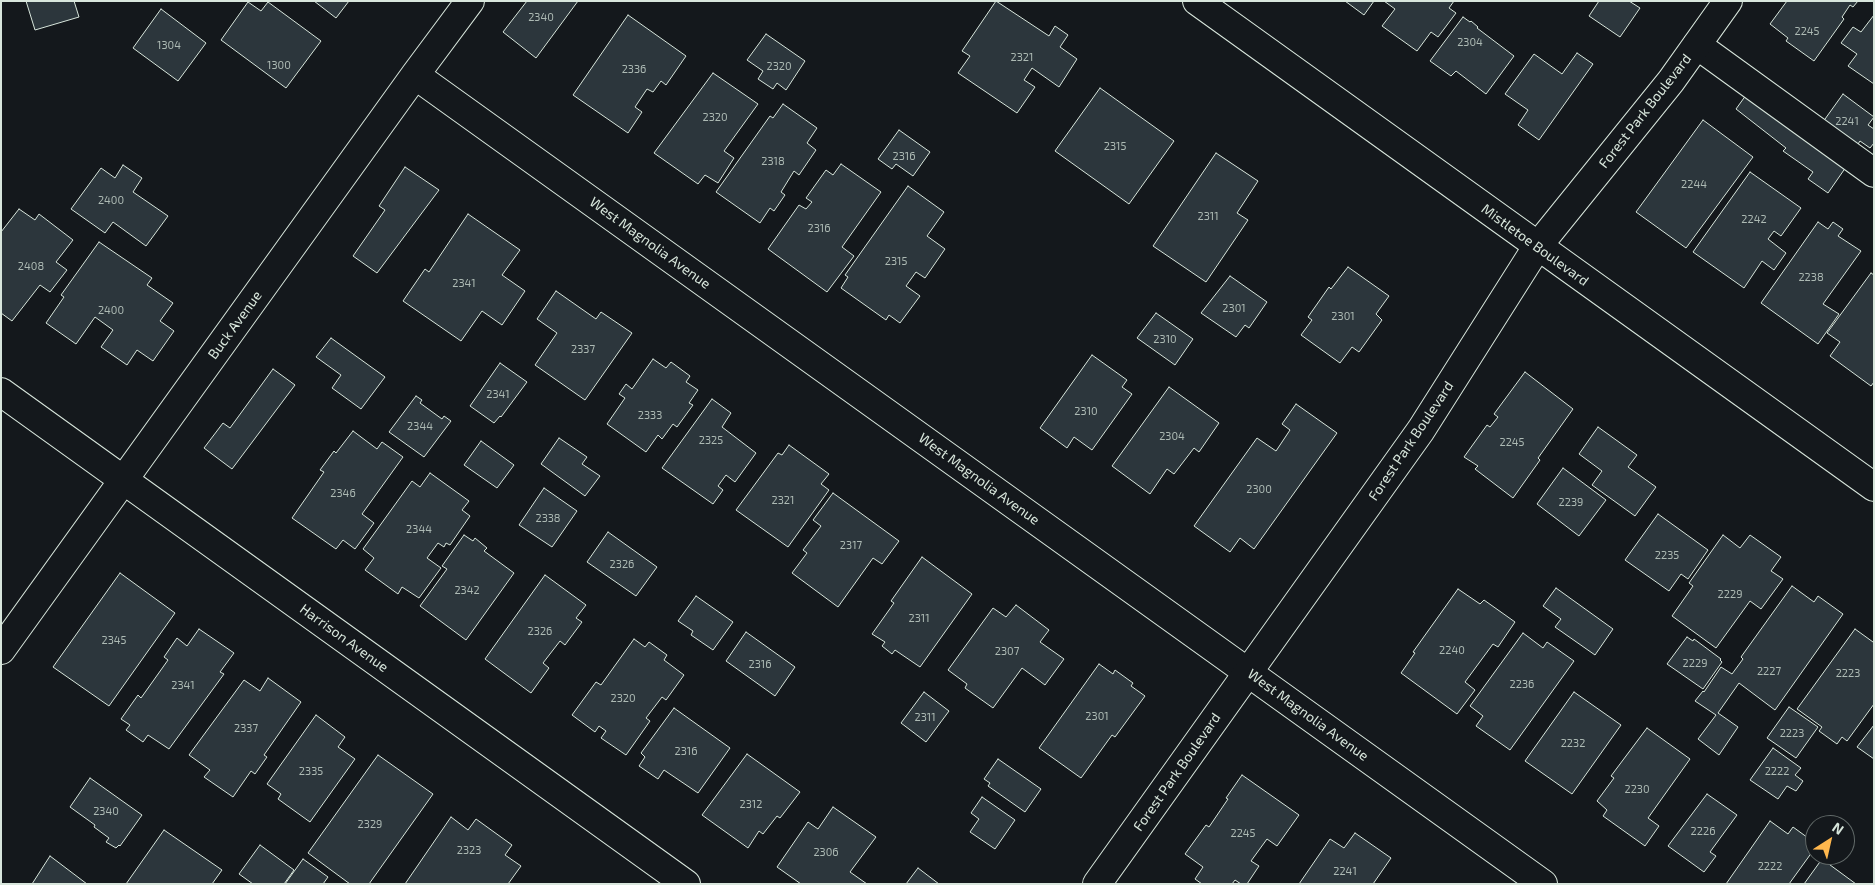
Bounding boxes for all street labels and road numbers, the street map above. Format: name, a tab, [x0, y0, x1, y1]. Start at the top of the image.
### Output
street label: Forest Park Boulevard	[1595, 51, 1695, 171]
street label: West Magnolia Avenue	[586, 193, 714, 293]
street label: Mistletoe Boulevard	[1478, 200, 1592, 290]
street label: Buck Avenue	[204, 287, 266, 363]
street label: Forest Park Boulevard	[1365, 378, 1457, 504]
street label: West Magnolia Avenue	[915, 429, 1043, 529]
street label: Harrison Avenue	[297, 600, 391, 676]
street label: West Magnolia Avenue	[1244, 665, 1372, 765]
street label: Forest Park Boulevard	[1130, 710, 1224, 834]

